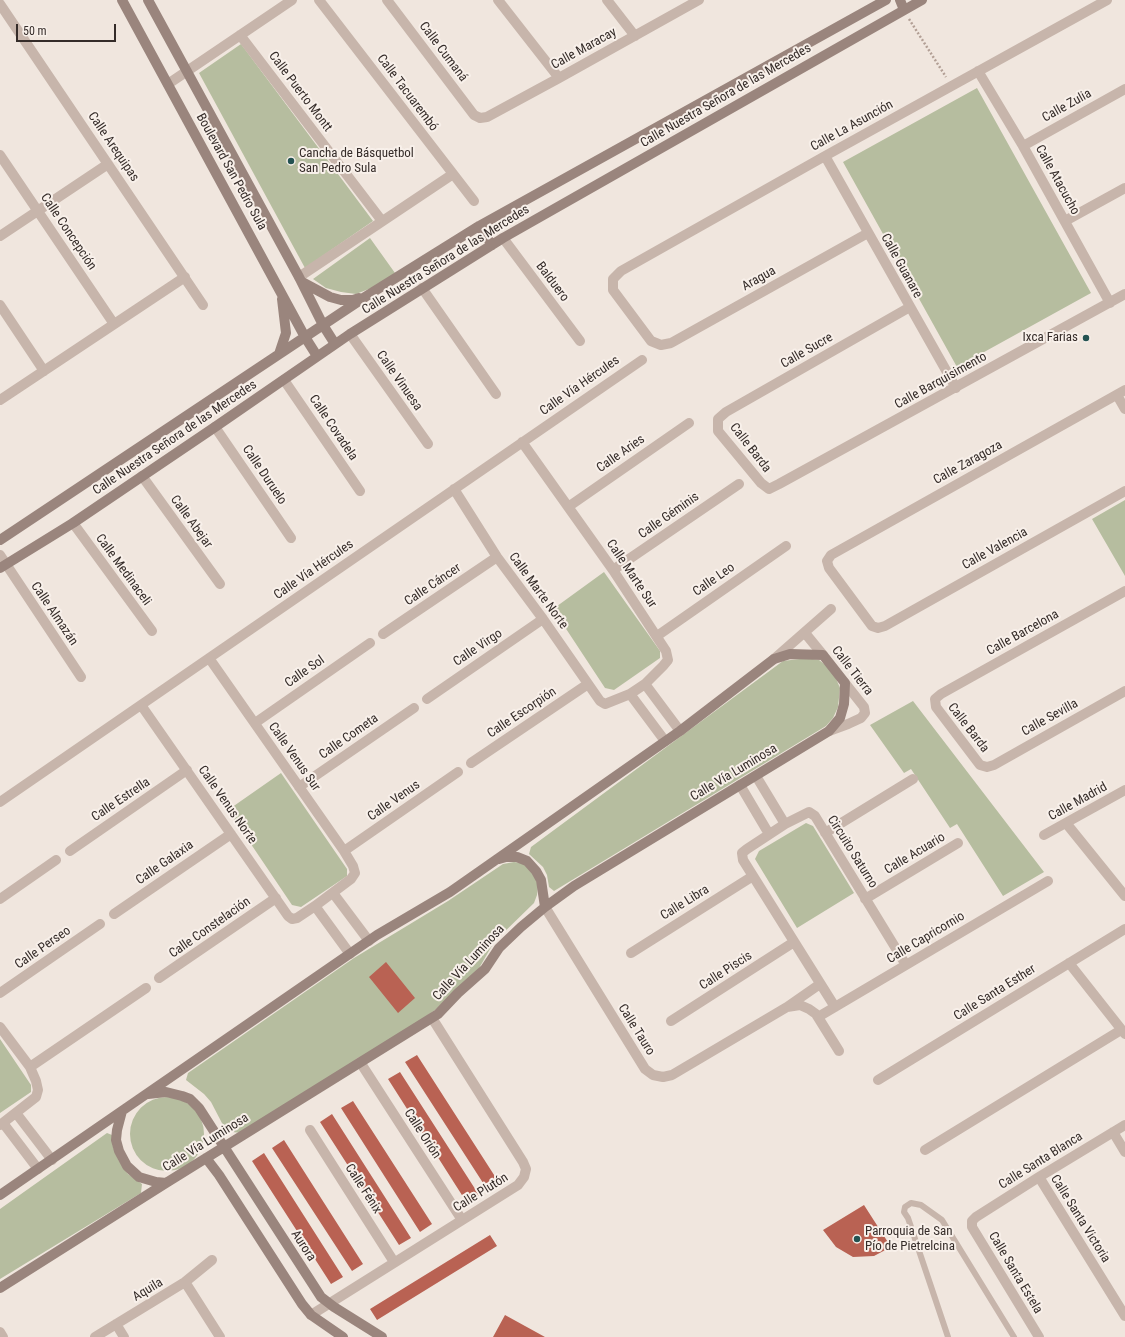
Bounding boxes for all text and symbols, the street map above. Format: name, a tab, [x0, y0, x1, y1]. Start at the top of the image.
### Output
scale bar	[18, 16, 118, 42]
street label: Calle Cumaná	[415, 19, 471, 85]
text: 50 m	[23, 24, 47, 38]
street label: Calle Maracay	[549, 25, 619, 73]
street label: Calle Nuestra Señora de las Mercedes	[638, 41, 814, 151]
street label: Calle Puerto Montt	[265, 49, 335, 135]
street label: Calle Tacuarembó	[373, 52, 441, 134]
street label: Calle Zulia	[1040, 86, 1094, 126]
street label: Calle La Asunción	[808, 97, 896, 155]
street label: Calle Arequipas	[84, 109, 142, 185]
street label: Boulevard San Pedro Sula	[192, 111, 270, 233]
street label: Calle Atacucho	[1031, 142, 1083, 218]
place label: Cancha de Básquetbol San Pedro Sula	[299, 146, 414, 177]
marker: Cancha de Básquetbol San Pedro Sula	[286, 156, 296, 166]
street label: Calle Concepción	[37, 191, 99, 273]
street label: Calle Nuestra Señora de las Mercedes	[359, 202, 533, 318]
street label: Calle Guanare	[877, 231, 925, 301]
street label: Balduero	[532, 259, 572, 305]
street label: Aragua	[739, 263, 779, 295]
street label: Calle Sucre	[778, 330, 836, 372]
place label: Ixca Farias	[1023, 330, 1078, 346]
marker: Ixca Farias	[1081, 333, 1091, 343]
street label: Calle Vinuesa	[373, 348, 425, 414]
street label: Calle Barquisimento	[892, 349, 990, 413]
street label: Calle Vía Hércules	[537, 353, 623, 419]
street label: Calle Nuestra Señora de las Mercedes	[90, 377, 260, 499]
street label: Calle Covadela	[305, 392, 361, 464]
street label: Calle Barda	[726, 420, 774, 476]
street label: Calle Aries	[594, 432, 648, 476]
street label: Calle Zaragoza	[931, 438, 1005, 488]
street label: Calle Duruelo	[238, 442, 290, 508]
street label: Calle Géminis	[636, 489, 702, 543]
street label: Calle Abejar	[167, 492, 215, 552]
street label: Calle Valencia	[960, 525, 1030, 573]
street label: Calle Medinaceli	[92, 531, 154, 609]
street label: Calle Vía Hércules	[271, 537, 357, 603]
street label: Calle Marte Sur	[602, 537, 660, 611]
street label: Calle Marte Norte	[505, 550, 571, 632]
street label: Calle Cáncer	[402, 560, 464, 610]
street label: Calle Leo	[690, 560, 738, 600]
street label: Calle Almazán	[27, 579, 81, 649]
street label: Calle Barcelona	[984, 607, 1062, 659]
street label: Calle Virgo	[451, 626, 505, 670]
street label: Calle Tierra	[828, 643, 876, 699]
street label: Calle Sol	[282, 653, 328, 691]
street label: Calle Escorpión	[485, 684, 559, 742]
street label: Calle Sevilla	[1019, 696, 1081, 740]
street label: Calle Barda	[944, 700, 992, 756]
street label: Calle Cometa	[316, 711, 382, 763]
street label: Calle Venus Sur	[265, 720, 323, 794]
street label: Calle Vía Luminosa	[688, 741, 780, 805]
street label: Calle Venus Norte	[194, 763, 260, 847]
street label: Calle Estrella	[89, 775, 153, 825]
street label: Calle Venus	[365, 777, 423, 825]
street label: Calle Madrid	[1046, 780, 1110, 824]
street label: Circuito Saturno	[824, 813, 880, 891]
street label: Calle Acuario	[882, 830, 948, 878]
street label: Calle Galaxia	[133, 837, 197, 889]
street label: Calle Libra	[658, 882, 712, 924]
street label: Calle Constelación	[166, 894, 254, 962]
street label: Calle Capricornio	[884, 909, 968, 967]
street label: Calle Vía Luminosa	[430, 922, 508, 1004]
street label: Calle Perseo	[12, 923, 74, 973]
street label: Calle Piscis	[697, 948, 755, 994]
street label: Calle Santa Esther	[951, 962, 1039, 1024]
street label: Calle Tauro	[614, 1001, 658, 1059]
street label: Calle Orión	[400, 1106, 444, 1162]
street label: Calle Vía Luminosa	[160, 1110, 252, 1176]
street label: Calle Santa Blanca	[996, 1129, 1086, 1193]
street label: Calle Fénix	[341, 1161, 385, 1217]
street label: Calle Plutón	[451, 1170, 511, 1216]
street label: Calle Santa Victoria	[1047, 1172, 1113, 1266]
place label: Parroquia de San Pío de Pietrelcina	[865, 1224, 955, 1255]
street label: Aurora	[287, 1227, 319, 1265]
street label: Calle Santa Estela	[984, 1229, 1046, 1317]
marker: Parroquia de San Pío de Pietrelcina	[852, 1234, 862, 1244]
street label: Aquila	[130, 1275, 166, 1305]

